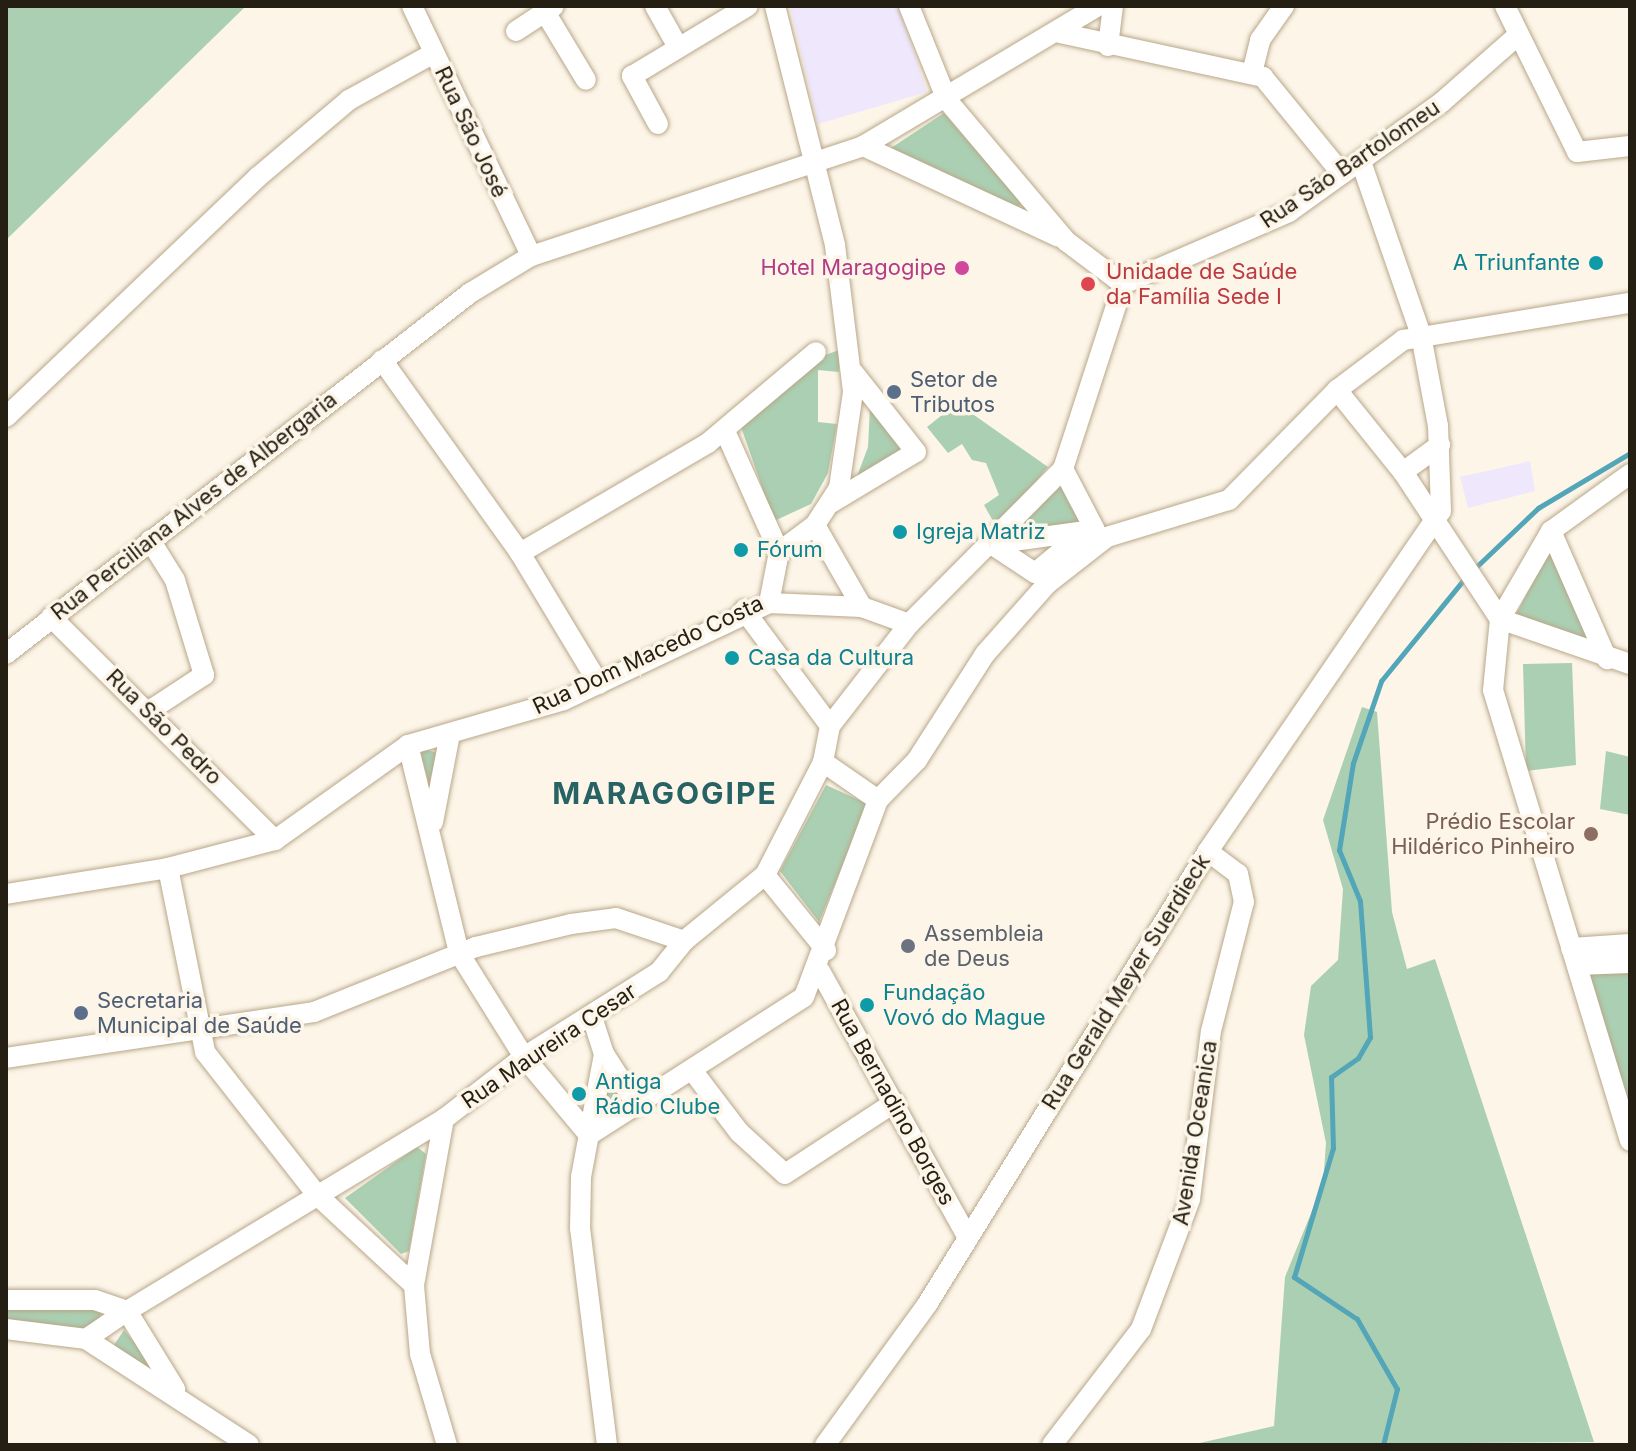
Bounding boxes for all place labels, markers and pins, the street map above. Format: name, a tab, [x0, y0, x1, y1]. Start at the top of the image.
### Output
place label: A Triunfante	[1453, 250, 1580, 276]
marker: A Triunfante	[1587, 254, 1605, 272]
place label: Hotel Maragogipe	[760, 255, 946, 281]
place label: Unidade de Saúde da Família Sede I	[1106, 258, 1297, 310]
marker: Hotel Maragogipe	[953, 259, 971, 277]
marker: Unidade de Saúde da Família Sede I	[1077, 273, 1099, 295]
place label: Setor de Tributos	[910, 366, 998, 418]
marker: Setor de Tributos	[885, 383, 903, 401]
place label: Igreja Matriz	[916, 519, 1046, 545]
marker: Igreja Matriz	[891, 523, 909, 541]
place label: Fórum	[757, 537, 823, 563]
marker: Fórum	[732, 541, 750, 559]
place label: Casa da Cultura	[748, 645, 914, 671]
marker: Casa da Cultura	[723, 649, 741, 667]
place label: Prédio Escolar Hildérico Pinheiro	[1391, 808, 1575, 860]
marker: Prédio Escolar Hildérico Pinheiro	[1582, 825, 1600, 843]
place label: Assembleia de Deus	[924, 920, 1044, 972]
marker: Assembleia de Deus	[899, 937, 917, 955]
place label: Fundação Vovó do Mague	[883, 979, 1046, 1030]
place label: Secretaria Municipal de Saúde	[97, 987, 302, 1038]
marker: Fundação Vovó do Mague	[858, 996, 876, 1014]
marker: Secretaria Municipal de Saúde	[72, 1004, 90, 1022]
place label: Antiga Rádio Clube	[595, 1068, 720, 1120]
marker: Antiga Rádio Clube	[570, 1085, 588, 1103]

